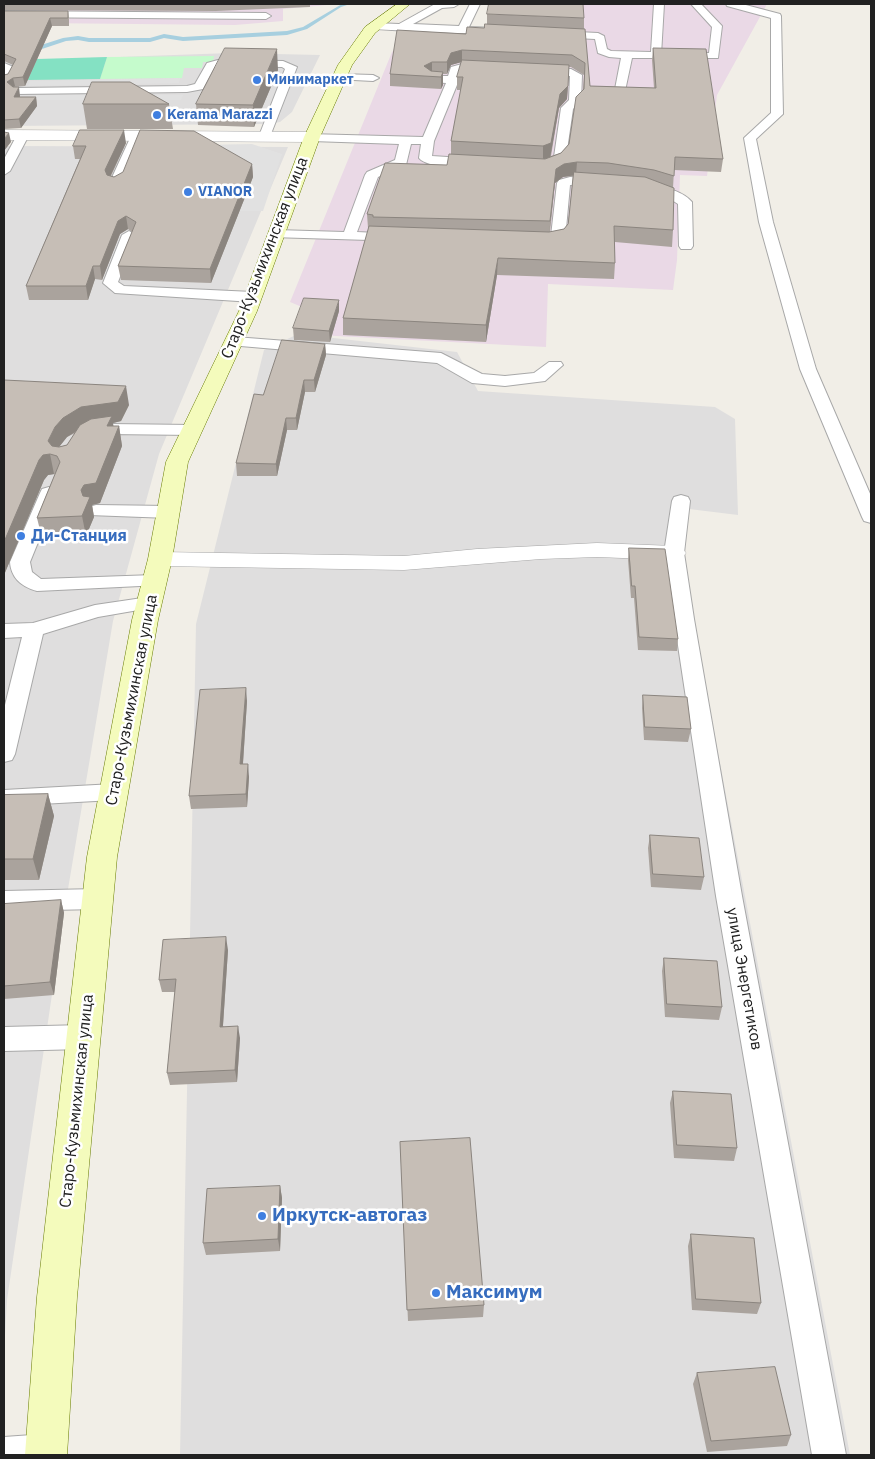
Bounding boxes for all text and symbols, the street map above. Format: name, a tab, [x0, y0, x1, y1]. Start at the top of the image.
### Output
place label: Минимаркет	[267, 72, 354, 88]
marker: Минимаркет	[251, 74, 263, 86]
place label: Kerama Marazzi	[167, 107, 273, 123]
marker: Kerama Marazzi	[151, 109, 163, 121]
street label: Старо-Кузьмихинская улица	[218, 154, 312, 362]
place label: VIANOR	[198, 184, 252, 200]
marker: VIANOR	[182, 186, 194, 198]
place label: Ди-Станция	[31, 526, 127, 546]
marker: Ди-Станция	[15, 530, 27, 542]
street label: Старо-Кузьмихинская улица	[102, 593, 162, 807]
street label: улица Энергетиков	[722, 906, 766, 1052]
street label: Старо-Кузьмихинская улица	[56, 993, 98, 1209]
place label: Иркутск-автогаз	[272, 1205, 427, 1227]
marker: Иркутск-автогаз	[256, 1210, 268, 1222]
place label: Максимум	[446, 1282, 543, 1304]
marker: Максимум	[430, 1287, 442, 1299]

